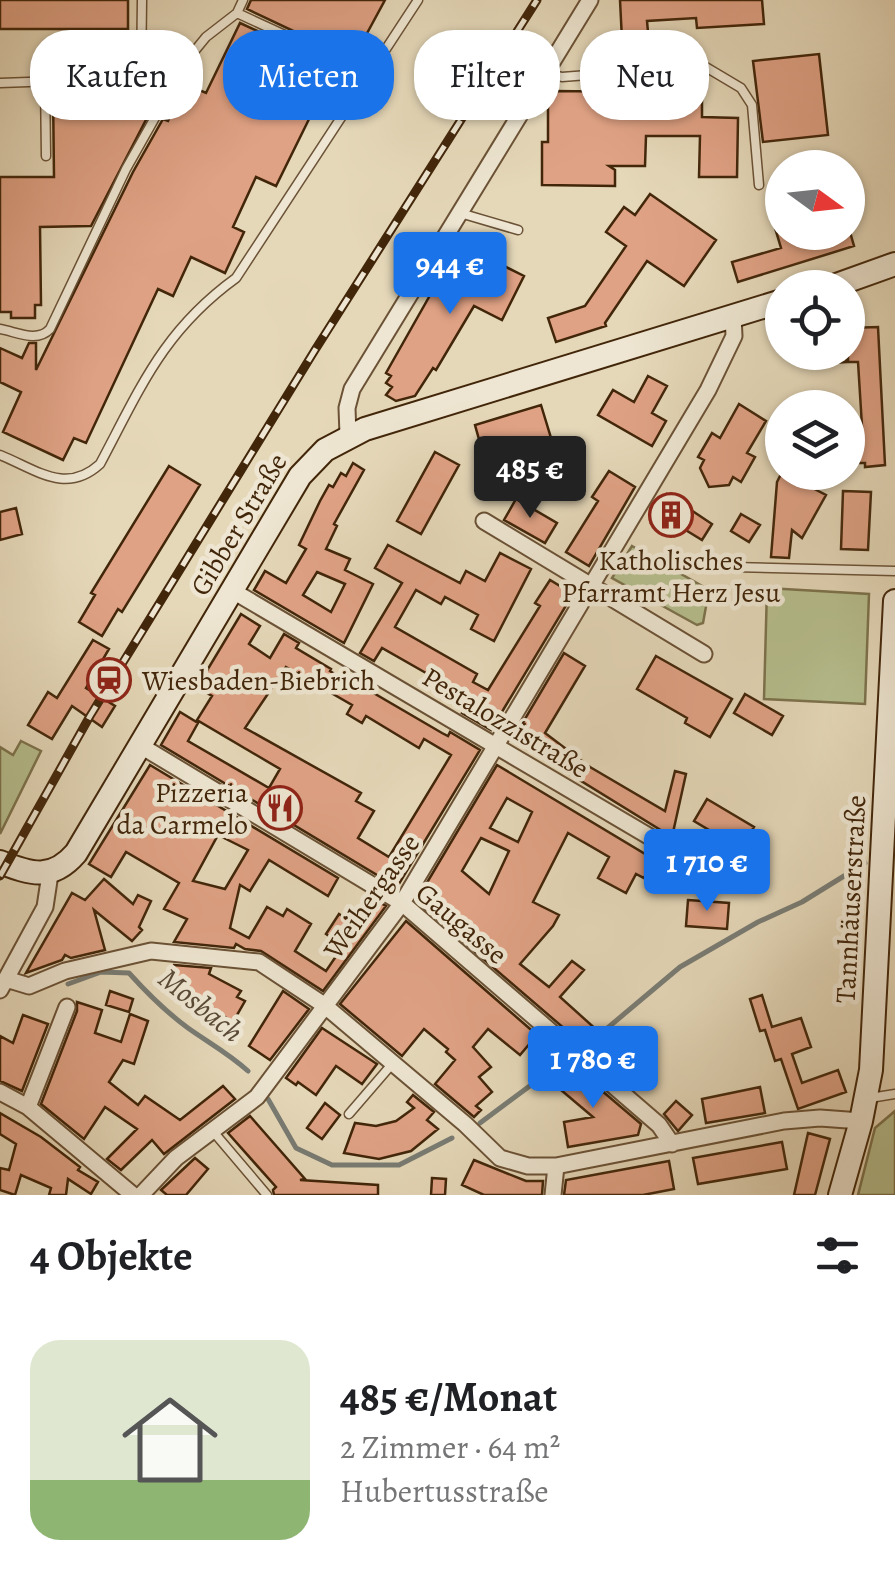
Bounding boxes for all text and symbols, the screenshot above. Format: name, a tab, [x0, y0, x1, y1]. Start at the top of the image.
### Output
chip: Kaufen	[30, 30, 203, 120]
chip: Mieten	[223, 30, 394, 120]
chip: Filter	[414, 30, 560, 120]
chip: Neu	[580, 30, 709, 120]
north arrow	[765, 150, 865, 250]
map controls	[765, 150, 865, 490]
pin: 944 €	[380, 232, 520, 317]
text: 944 €	[416, 242, 484, 286]
button: locate	[765, 270, 865, 370]
button: layers	[765, 390, 865, 490]
pin: 485 €	[460, 436, 600, 521]
street label: Gibber Straße	[181, 446, 296, 603]
text: 485 €	[496, 446, 564, 490]
building icon: Katholisches Pfarramt Herz Jesu	[648, 492, 694, 538]
place label: Katholisches Pfarramt Herz Jesu	[562, 542, 781, 612]
station icon: Wiesbaden-Biebrich	[86, 657, 132, 703]
street label: Pestalozzistraße	[415, 658, 596, 788]
place label: Wiesbaden-Biebrich	[141, 662, 375, 700]
place label: Pizzeria da Carmelo	[116, 774, 248, 844]
restaurant icon: Pizzeria da Carmelo	[257, 785, 303, 831]
street label: Tannhäuserstraße	[827, 794, 875, 1004]
street label: Weihergasse	[314, 827, 429, 967]
pin: 1 710 €	[615, 829, 799, 914]
text: 1 710 €	[666, 839, 748, 883]
street label: Gaugasse	[408, 874, 515, 973]
water label: Mosbach	[150, 958, 252, 1052]
pin: 1 780 €	[501, 1026, 685, 1111]
text: 1 780 €	[550, 1036, 636, 1080]
text: 4 Objekte	[30, 1227, 193, 1284]
icon: filters	[810, 1228, 865, 1283]
text: 485 €/Monat	[340, 1368, 557, 1425]
icon: home	[110, 1380, 230, 1500]
text: 2 Zimmer · 64 m²	[340, 1425, 560, 1469]
text: Hubertusstraße	[340, 1469, 549, 1513]

